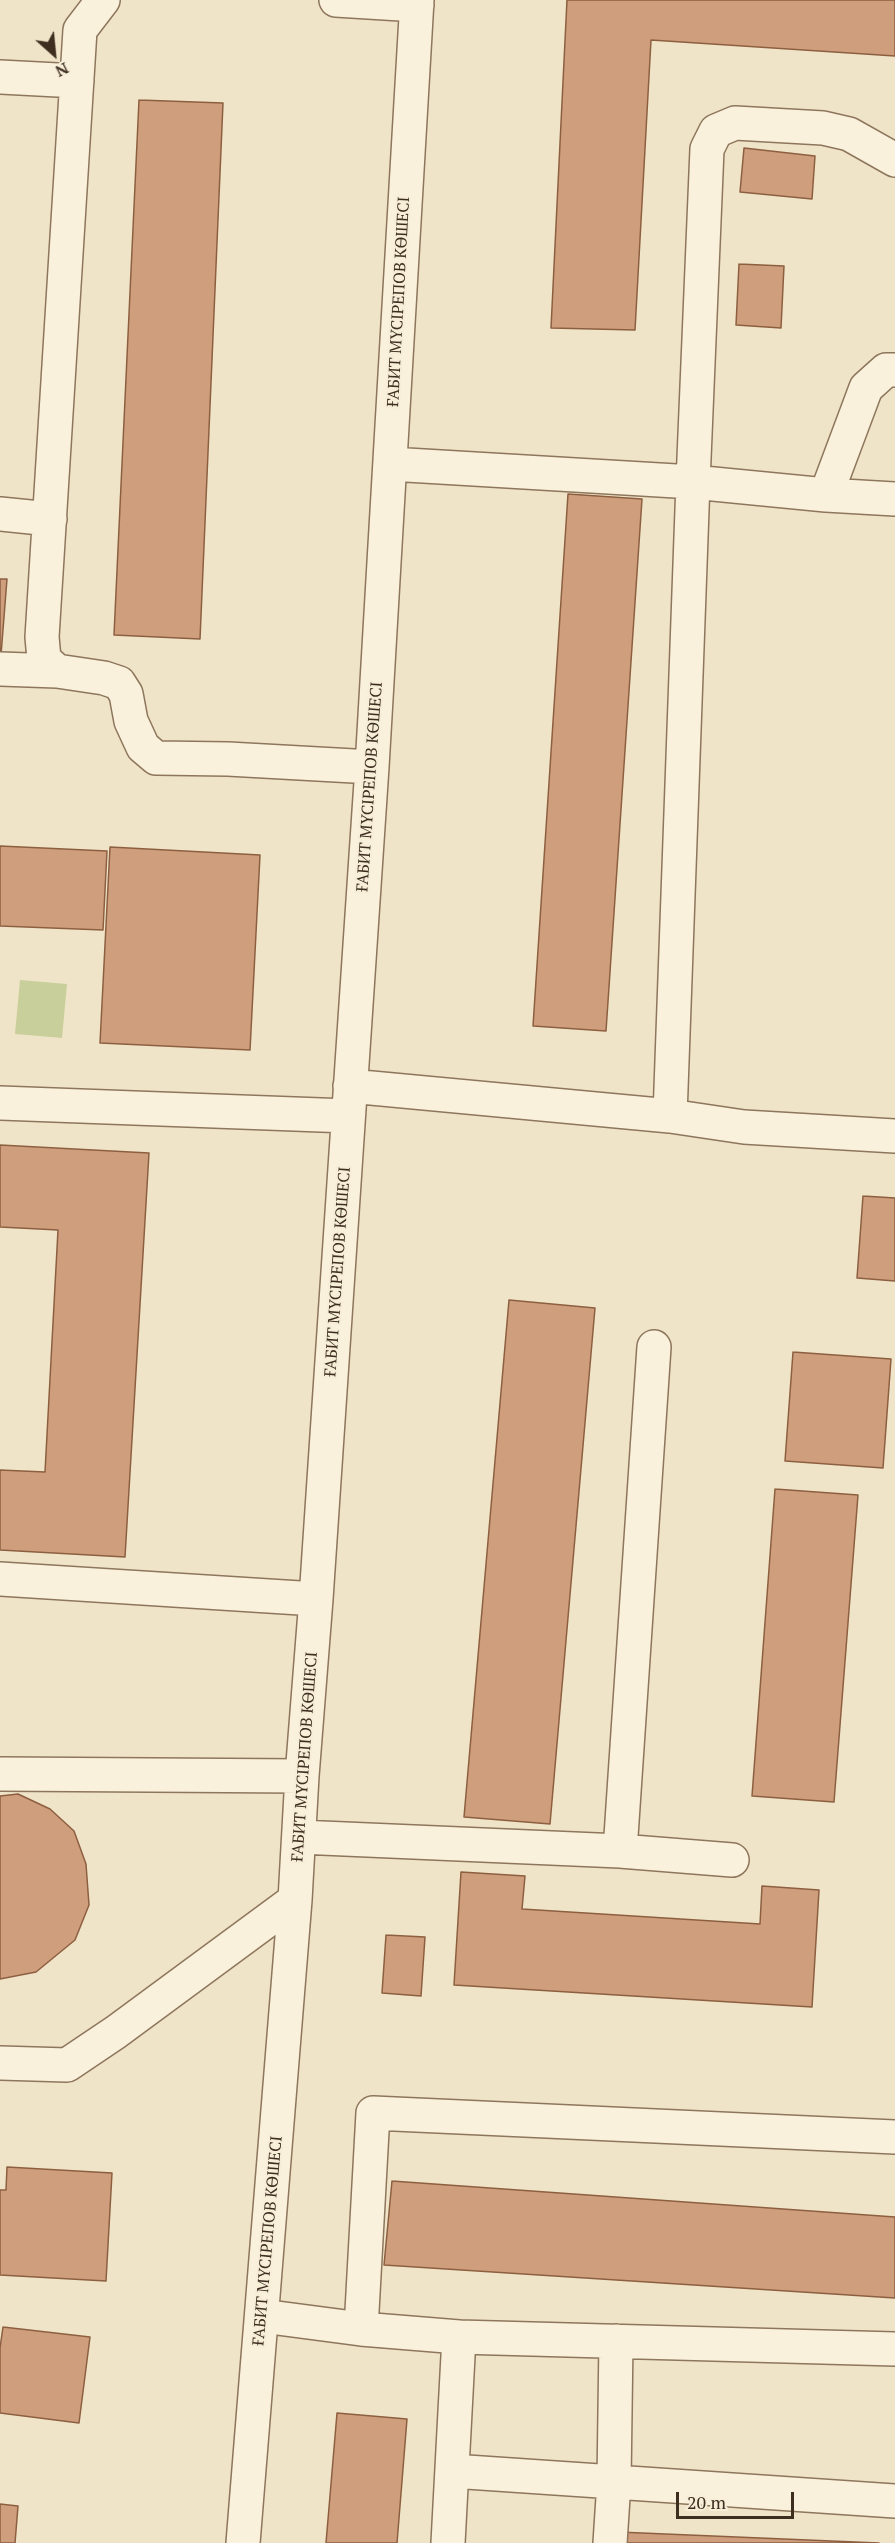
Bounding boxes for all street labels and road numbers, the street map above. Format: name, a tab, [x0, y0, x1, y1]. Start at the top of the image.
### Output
street label: ҒАБИТ МҮСІРЕПОВ КӨШЕСІ	[384, 196, 414, 408]
street label: ҒАБИТ МҮСІРЕПОВ КӨШЕСІ	[353, 681, 387, 893]
street label: ҒАБИТ МҮСІРЕПОВ КӨШЕСІ	[321, 1166, 355, 1378]
street label: ҒАБИТ МҮСІРЕПОВ КӨШЕСІ	[288, 1651, 322, 1863]
street label: ҒАБИТ МҮСІРЕПОВ КӨШЕСІ	[249, 2135, 287, 2347]

